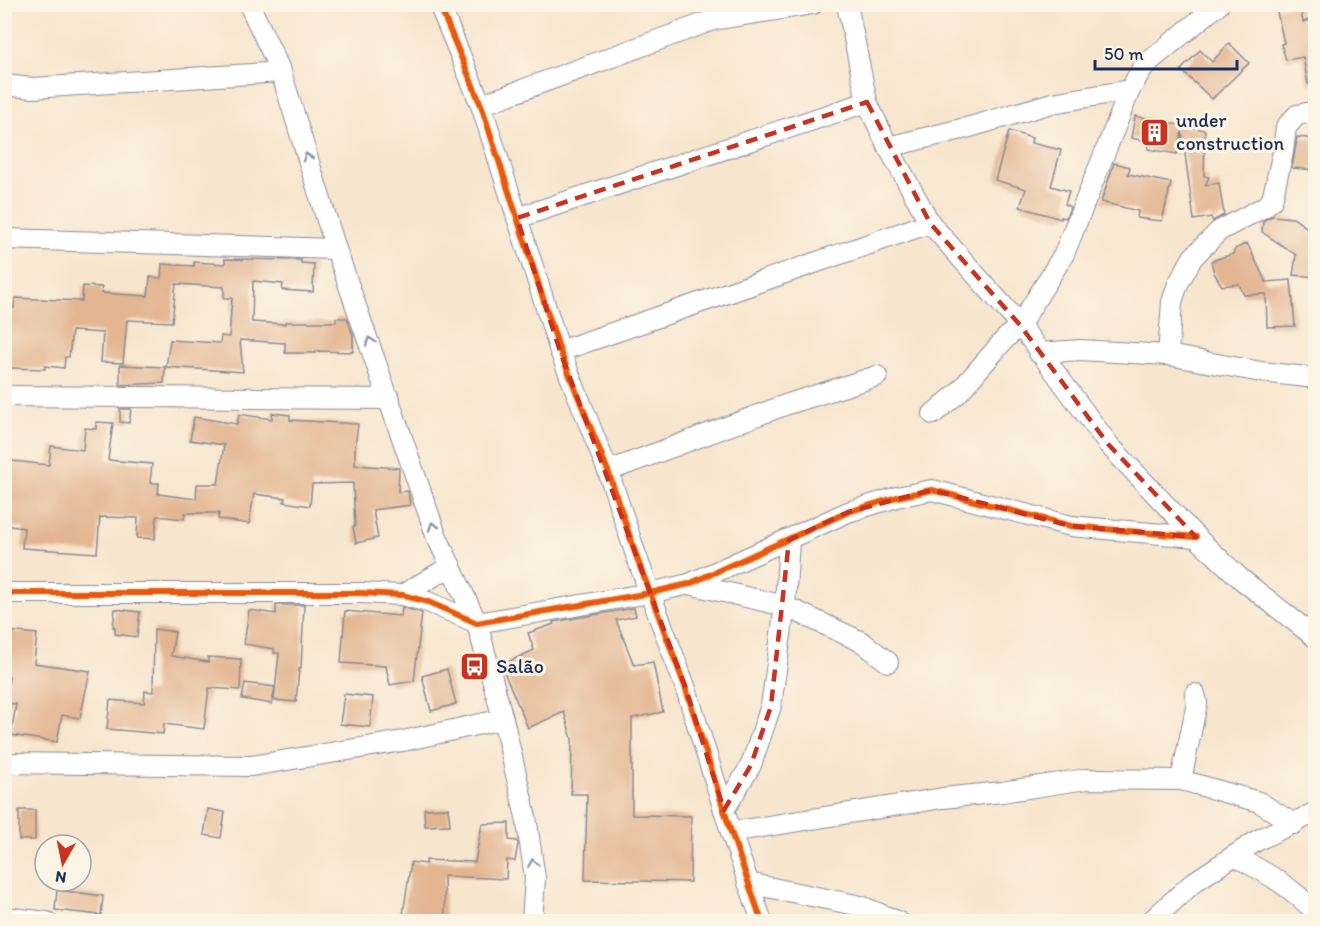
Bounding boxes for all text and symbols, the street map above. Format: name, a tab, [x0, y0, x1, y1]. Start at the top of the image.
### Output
scale bar	[1095, 33, 1238, 71]
text: 50 m	[1104, 43, 1144, 65]
place label: under construction	[1176, 108, 1284, 155]
building icon: under construction	[1139, 116, 1171, 148]
one-way arrow	[302, 152, 314, 163]
one-way arrow	[364, 337, 377, 347]
one-way arrow	[428, 521, 441, 532]
bus stop icon: Salão	[459, 650, 491, 682]
place label: Salão	[496, 654, 544, 678]
north arrow	[33, 833, 93, 893]
one-way arrow	[528, 859, 540, 868]
text: N	[54, 867, 68, 888]

